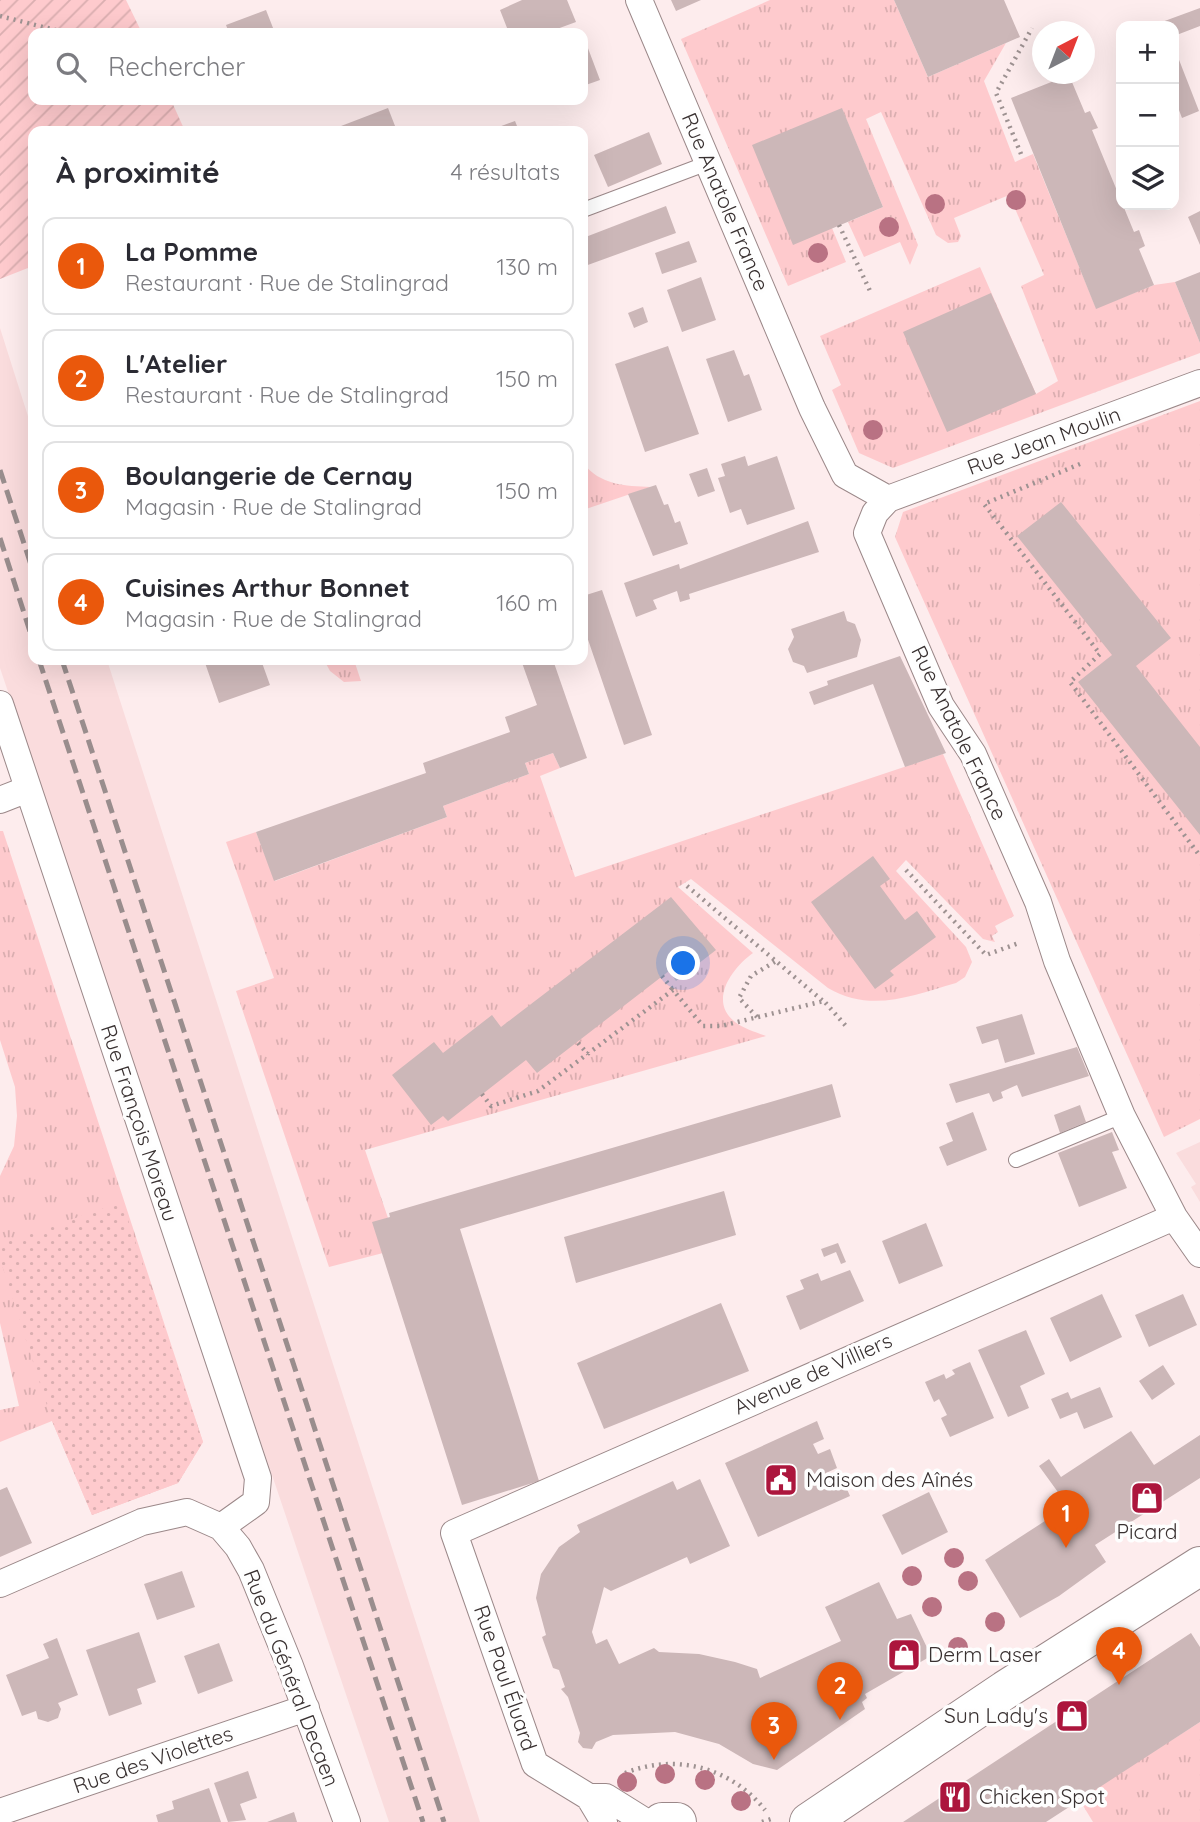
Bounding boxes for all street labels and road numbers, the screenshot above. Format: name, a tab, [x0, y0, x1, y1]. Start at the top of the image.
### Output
street label: Rue Anatole France	[677, 109, 775, 295]
street label: Rue Jean Moulin	[963, 400, 1124, 480]
street label: Rue Anatole France	[906, 641, 1013, 824]
street label: Rue François Moreau	[96, 1021, 184, 1224]
street label: Avenue de Villiers	[730, 1327, 896, 1420]
street label: Rue du Général Decaen	[238, 1565, 345, 1790]
street label: Rue Paul Éluard	[469, 1601, 543, 1754]
street label: Rue des Violettes	[69, 1720, 236, 1799]

